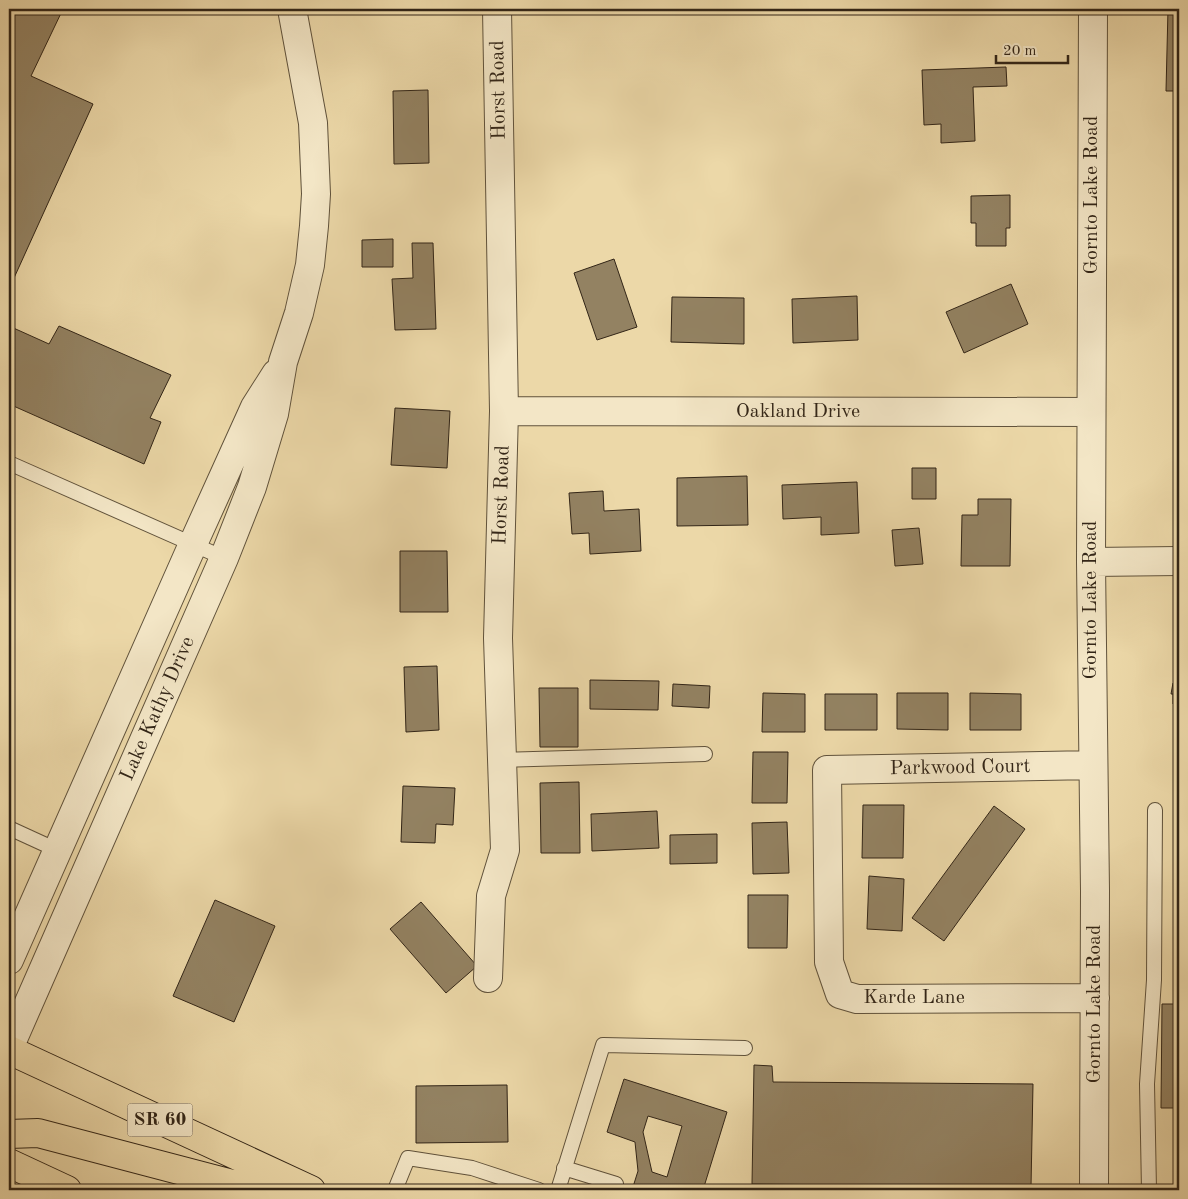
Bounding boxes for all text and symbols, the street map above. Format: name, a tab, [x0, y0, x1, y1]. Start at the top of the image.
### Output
scale bar	[996, 32, 1068, 64]
street label: Horst Road	[488, 40, 510, 140]
text: 20 m	[1003, 44, 1037, 59]
street label: Gornto Lake Road	[1082, 116, 1102, 274]
street label: Oakland Drive	[736, 402, 860, 422]
street label: Horst Road	[490, 445, 514, 545]
street label: Gornto Lake Road	[1081, 521, 1101, 679]
street label: Lake Kathy Drive	[117, 634, 199, 784]
street label: Parkwood Court	[889, 757, 1031, 779]
street label: Gornto Lake Road	[1085, 925, 1105, 1083]
street label: Karde Lane	[863, 988, 965, 1008]
road number: SR 60	[128, 1104, 192, 1136]

